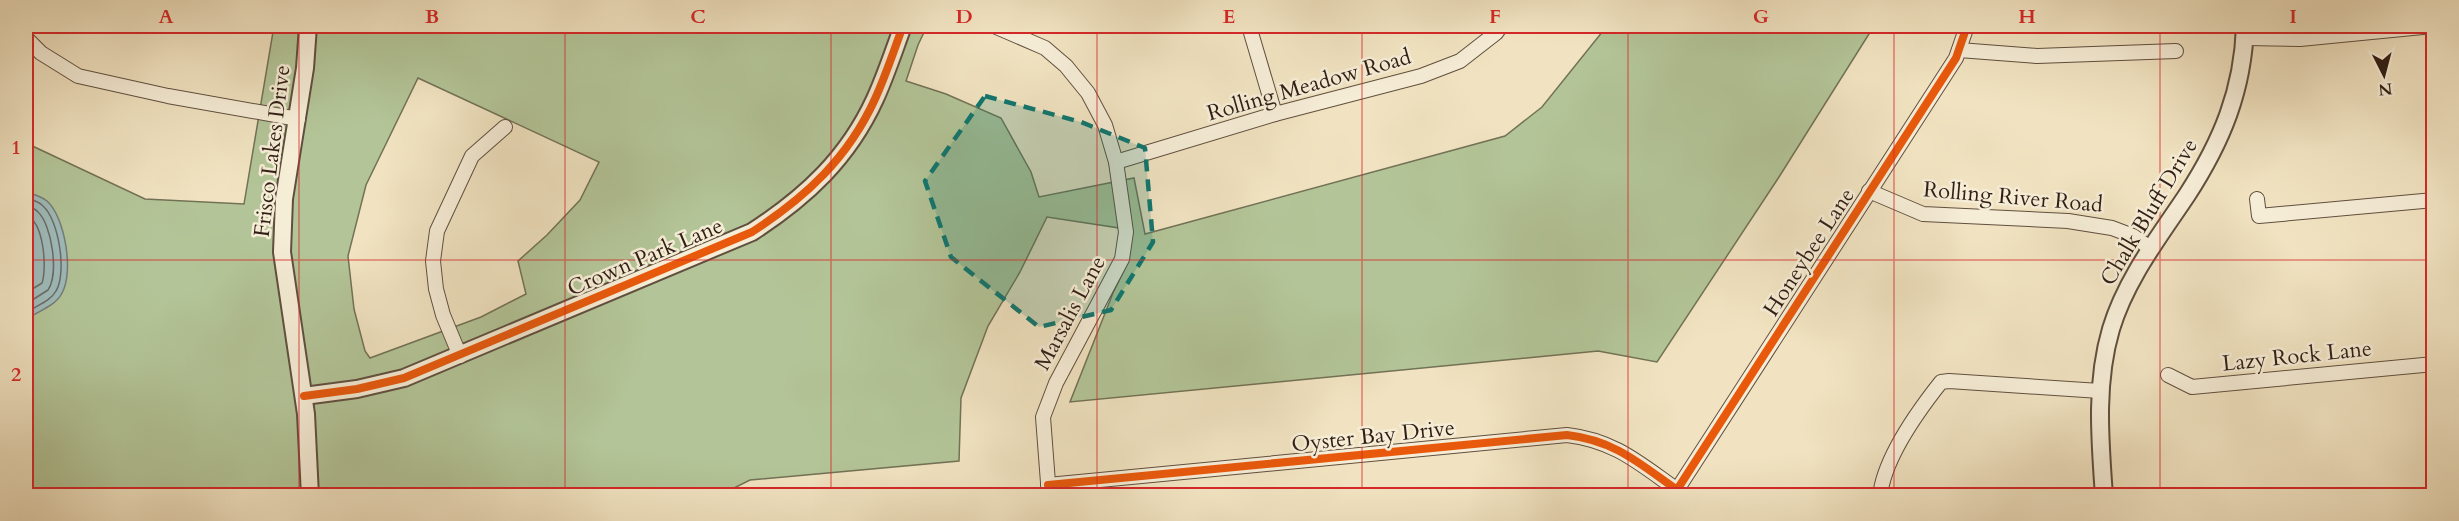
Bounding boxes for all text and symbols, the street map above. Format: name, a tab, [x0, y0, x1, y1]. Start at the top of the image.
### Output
text: A	[158, 3, 174, 30]
text: B	[425, 3, 439, 30]
text: C	[690, 3, 706, 30]
text: D	[955, 3, 973, 30]
text: E	[1223, 3, 1235, 30]
text: F	[1489, 3, 1501, 30]
text: G	[1753, 3, 1769, 30]
text: H	[2018, 3, 2036, 30]
text: I	[2289, 3, 2297, 30]
street label: Rolling Meadow Road	[1203, 41, 1415, 128]
north arrow	[2354, 45, 2414, 105]
street label: Frisco Lakes Drive	[247, 63, 297, 239]
text: N	[2377, 77, 2394, 101]
street label: Chalk Bluff Drive	[2093, 133, 2205, 291]
text: 1	[11, 134, 21, 161]
street label: Rolling River Road	[1922, 174, 2104, 220]
street label: Honeybee Lane	[1756, 182, 1862, 322]
street label: Crown Park Lane	[563, 211, 727, 303]
street label: Marsalis Lane	[1027, 251, 1113, 375]
street label: Lazy Rock Lane	[2221, 333, 2373, 379]
text: 2	[11, 361, 21, 388]
street label: Oyster Bay Drive	[1290, 413, 1456, 459]

